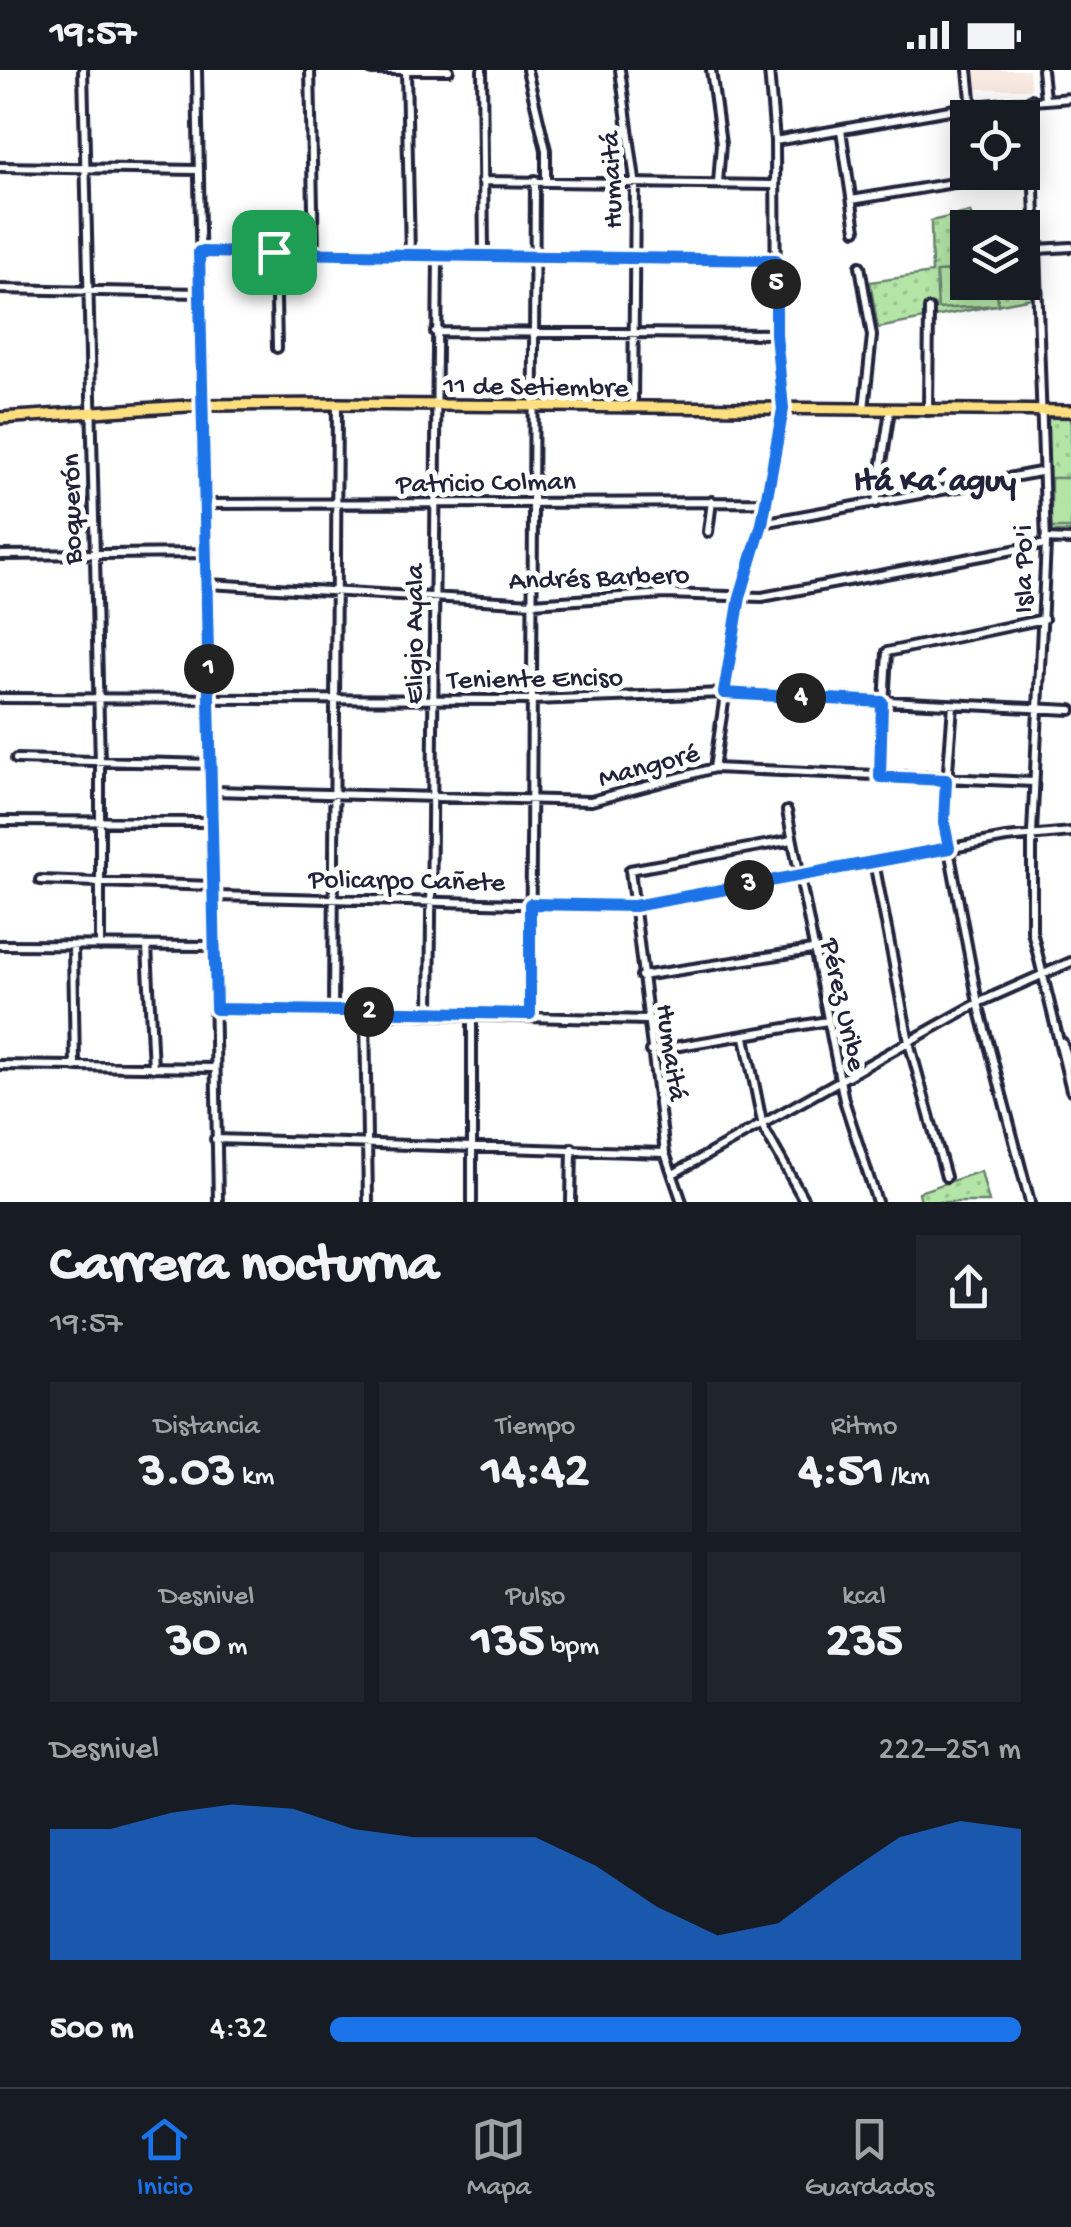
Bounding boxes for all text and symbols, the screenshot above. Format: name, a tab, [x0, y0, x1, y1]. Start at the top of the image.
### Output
text: 19:57	[50, 13, 136, 57]
map controls	[950, 100, 1040, 300]
button: locate	[950, 100, 1040, 190]
street label: Humaitá	[595, 129, 632, 229]
pin	[232, 210, 317, 295]
button: layers	[950, 210, 1040, 300]
icon: arrive	[247, 225, 302, 280]
pin: 5	[751, 259, 801, 309]
text: 5	[769, 267, 783, 300]
street label: 11 de Setiembre	[442, 370, 629, 407]
street label: Boquerón	[56, 452, 91, 566]
district label: Itá Ka´aguy	[854, 464, 1016, 502]
street label: Patricio Colman	[395, 466, 577, 503]
street label: Isla Po'i	[1009, 525, 1042, 613]
street label: Andrés Barbero	[508, 560, 690, 599]
street label: Eligio Ayala	[400, 562, 433, 704]
pin: 1	[184, 644, 234, 694]
text: 1	[203, 652, 215, 685]
street label: Teniente Enciso	[445, 662, 623, 699]
pin: 4	[776, 673, 826, 723]
text: 4	[794, 681, 808, 714]
street label: Mangoré	[595, 738, 704, 797]
pin: 3	[724, 860, 774, 910]
street label: Policarpo Cañete	[307, 864, 506, 901]
text: 3	[742, 868, 756, 901]
street label: Pérez Uribe	[811, 935, 872, 1075]
pin: 2	[344, 987, 394, 1037]
text: 2	[362, 995, 376, 1028]
street label: Humaitá	[646, 1002, 693, 1105]
button: share	[916, 1235, 1021, 1340]
text: Carrera nocturna	[50, 1236, 438, 1300]
text: 19:57	[50, 1306, 122, 1344]
text: Distancia	[154, 1411, 260, 1444]
text: Tiempo	[496, 1411, 575, 1444]
text: Ritmo	[831, 1411, 897, 1444]
text: 3.03	[139, 1444, 235, 1503]
text: 14:42	[482, 1444, 589, 1503]
text: 4:51	[798, 1444, 884, 1503]
text: km	[235, 1461, 274, 1494]
text: /km	[884, 1461, 930, 1494]
text: Desnivel	[159, 1581, 255, 1614]
text: Pulso	[506, 1581, 565, 1614]
text: kcal	[842, 1581, 886, 1614]
text: 30	[166, 1614, 221, 1673]
text: 135	[472, 1614, 544, 1673]
text: 235	[826, 1614, 903, 1673]
text: m	[221, 1631, 247, 1664]
text: bpm	[544, 1631, 599, 1664]
text: Desnivel	[50, 1732, 159, 1770]
text: 222–251 m	[879, 1732, 1021, 1770]
text: 500 m	[50, 2011, 133, 2049]
text: 4:32	[210, 2011, 267, 2049]
tab: Inicio	[137, 2112, 193, 2205]
tab: Mapa	[467, 2112, 531, 2205]
tab: Guardados	[805, 2112, 934, 2205]

